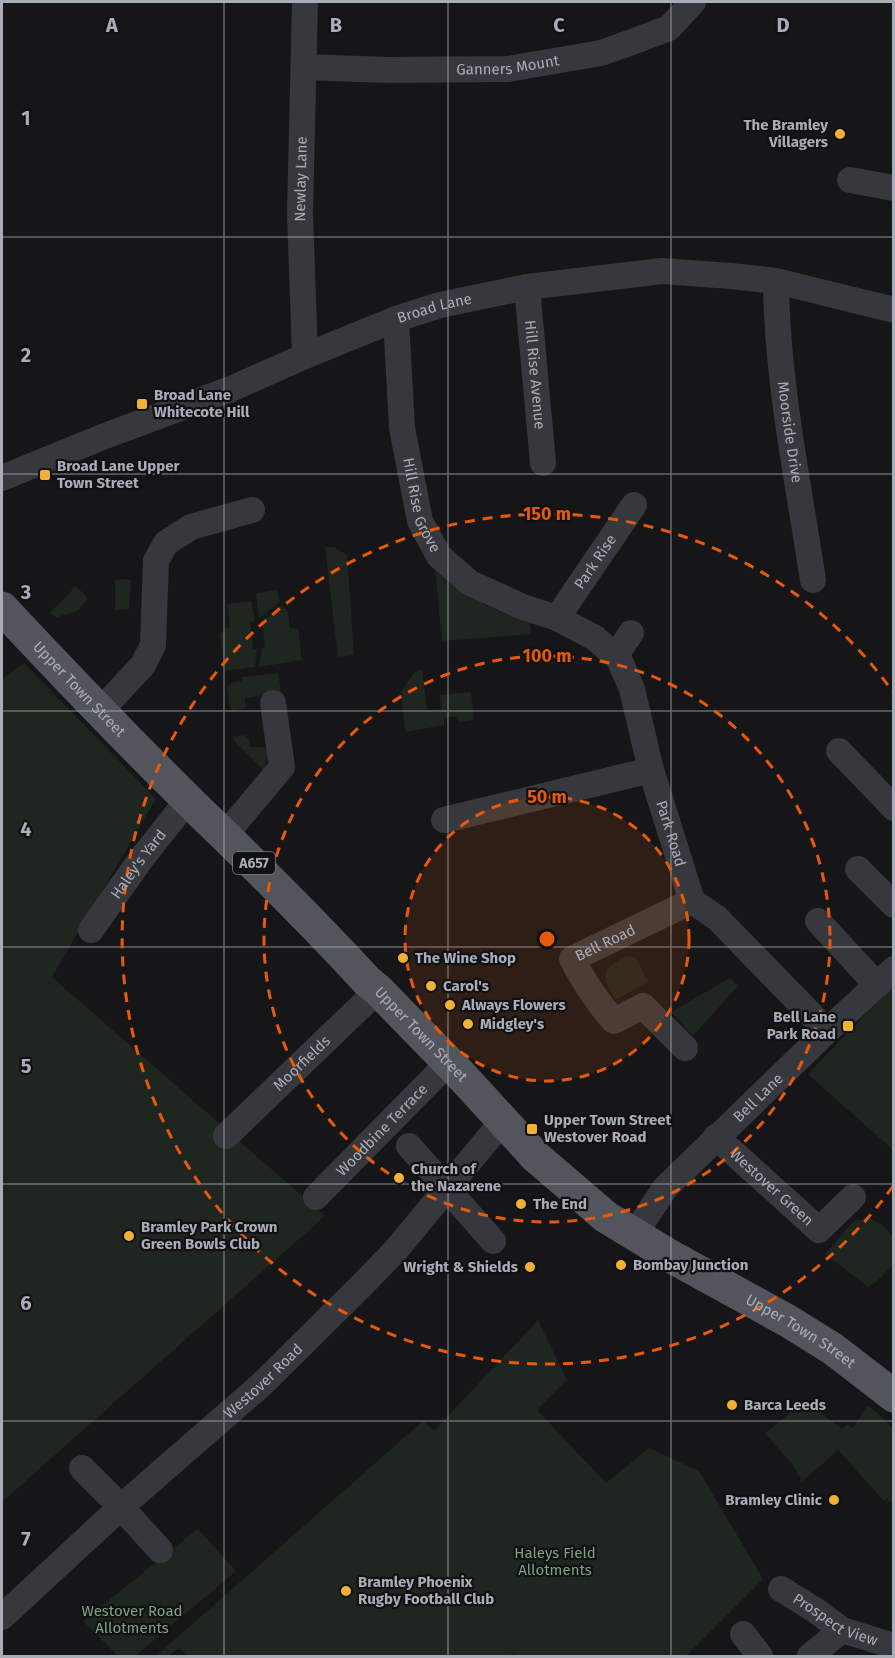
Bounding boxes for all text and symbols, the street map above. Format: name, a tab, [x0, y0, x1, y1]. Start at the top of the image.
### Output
text: A	[105, 13, 119, 37]
text: B	[330, 13, 342, 37]
text: C	[553, 13, 565, 37]
text: D	[776, 13, 790, 37]
street label: Ganners Mount	[456, 51, 561, 78]
text: 1	[21, 106, 31, 130]
place label: The Bramley Villagers	[743, 116, 828, 151]
marker: The Bramley Villagers	[833, 127, 847, 141]
street label: Newlay Lane	[291, 136, 311, 222]
street label: Broad Lane	[395, 290, 473, 327]
street label: Hill Rise Avenue	[521, 319, 549, 430]
text: 2	[21, 343, 31, 367]
street label: Moorside Drive	[774, 380, 806, 484]
place label: Broad Lane Whitecote Hill	[154, 386, 250, 421]
marker: Broad Lane Whitecote Hill	[135, 397, 149, 411]
street label: Hill Rise Grove	[399, 456, 444, 556]
place label: Broad Lane Upper Town Street	[57, 457, 180, 492]
marker: Broad Lane Upper Town Street	[38, 468, 52, 482]
text: 150 m	[523, 503, 571, 525]
street label: Park Rise	[570, 531, 620, 593]
text: 3	[20, 580, 31, 604]
street label: Upper Town Street	[29, 638, 130, 741]
text: 100 m	[523, 645, 571, 667]
text: 50 m	[527, 786, 567, 808]
street label: Park Road	[652, 798, 690, 869]
text: 4	[20, 817, 32, 841]
street label: Haley's Yard	[107, 826, 170, 902]
road number: A657	[233, 852, 275, 874]
street label: Bell Road	[572, 921, 638, 965]
centre of rings	[537, 929, 557, 949]
place label: The Wine Shop	[415, 949, 516, 967]
marker: The Wine Shop	[396, 951, 410, 965]
place label: Carol's	[443, 977, 489, 995]
marker: Carol's	[424, 979, 438, 993]
street label: Upper Town Street	[371, 983, 472, 1086]
place label: Always Flowers	[461, 996, 566, 1014]
marker: Always Flowers	[443, 998, 457, 1012]
place label: Bell Lane Park Road	[767, 1008, 836, 1043]
place label: Midgley's	[480, 1015, 544, 1033]
marker: Midgley's	[461, 1017, 475, 1031]
marker: Bell Lane Park Road	[841, 1019, 855, 1033]
street label: Moorfields	[269, 1032, 334, 1095]
text: 5	[21, 1054, 32, 1078]
street label: Bell Lane	[729, 1069, 787, 1126]
street label: Woodbine Terrace	[333, 1080, 431, 1180]
place label: Upper Town Street Westover Road	[544, 1111, 672, 1146]
marker: Upper Town Street Westover Road	[525, 1122, 539, 1136]
street label: Westover Green	[726, 1145, 817, 1230]
place label: Church of the Nazarene	[411, 1160, 501, 1195]
marker: Church of the Nazarene	[392, 1171, 406, 1185]
place label: The End	[533, 1195, 587, 1213]
marker: The End	[514, 1197, 528, 1211]
place label: Bramley Park Crown Green Bowls Club	[141, 1218, 277, 1253]
marker: Bramley Park Crown Green Bowls Club	[122, 1229, 136, 1243]
place label: Bombay Junction	[633, 1256, 748, 1274]
place label: Wright & Shields	[404, 1258, 518, 1276]
marker: Bombay Junction	[614, 1258, 628, 1272]
marker: Wright & Shields	[523, 1260, 537, 1274]
text: 6	[20, 1291, 32, 1315]
street label: Upper Town Street	[743, 1291, 860, 1372]
street label: Westover Road	[220, 1340, 306, 1422]
place label: Barca Leeds	[744, 1396, 826, 1414]
marker: Barca Leeds	[725, 1398, 739, 1412]
place label: Bramley Clinic	[725, 1491, 823, 1509]
marker: Bramley Clinic	[827, 1493, 841, 1507]
text: 7	[21, 1527, 31, 1551]
park label: Haleys Field Allotments	[514, 1544, 596, 1579]
place label: Bramley Phoenix Rugby Football Club	[358, 1573, 494, 1608]
marker: Bramley Phoenix Rugby Football Club	[339, 1584, 353, 1598]
street label: Prospect View	[790, 1590, 880, 1649]
park label: Westover Road Allotments	[81, 1602, 183, 1637]

